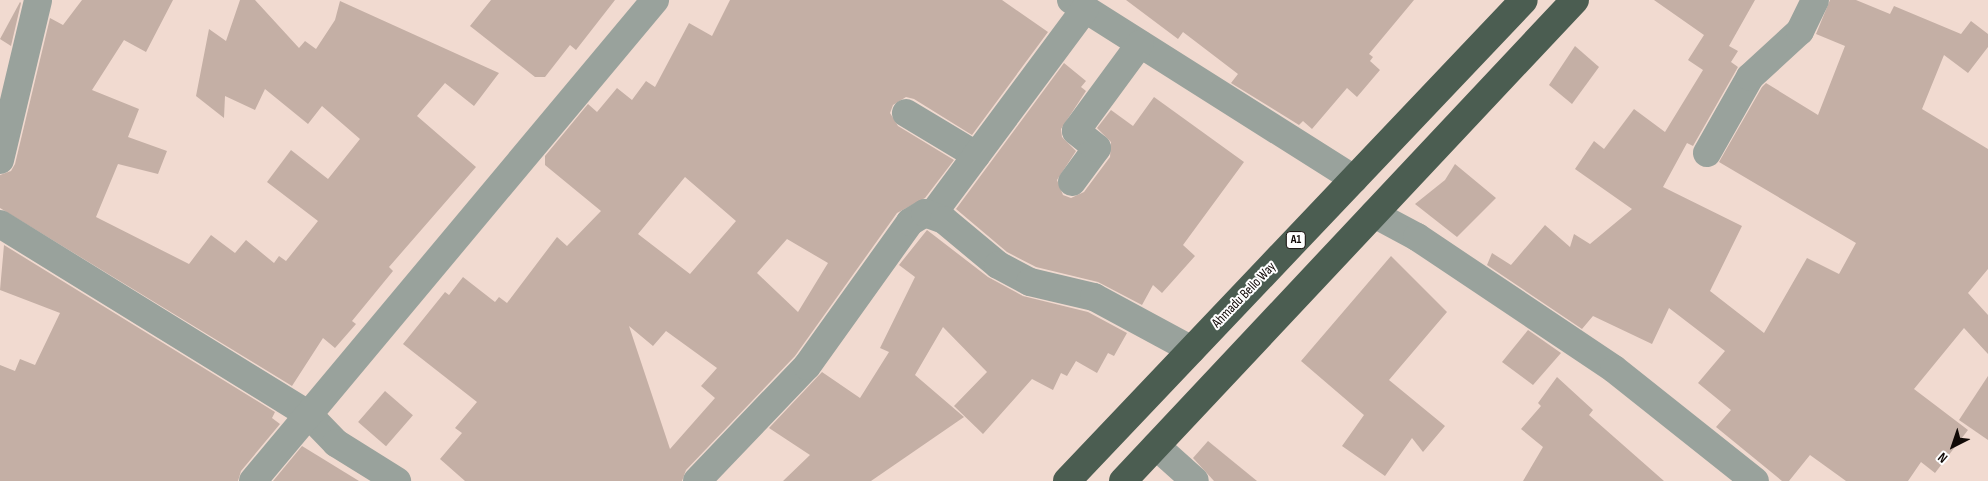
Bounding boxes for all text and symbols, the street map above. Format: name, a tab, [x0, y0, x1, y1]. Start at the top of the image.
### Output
road number: A1	[1285, 230, 1307, 250]
street label: Ahmadu Bello Way	[1208, 259, 1280, 331]
north arrow	[1928, 421, 1978, 471]
text: N	[1934, 449, 1951, 467]

